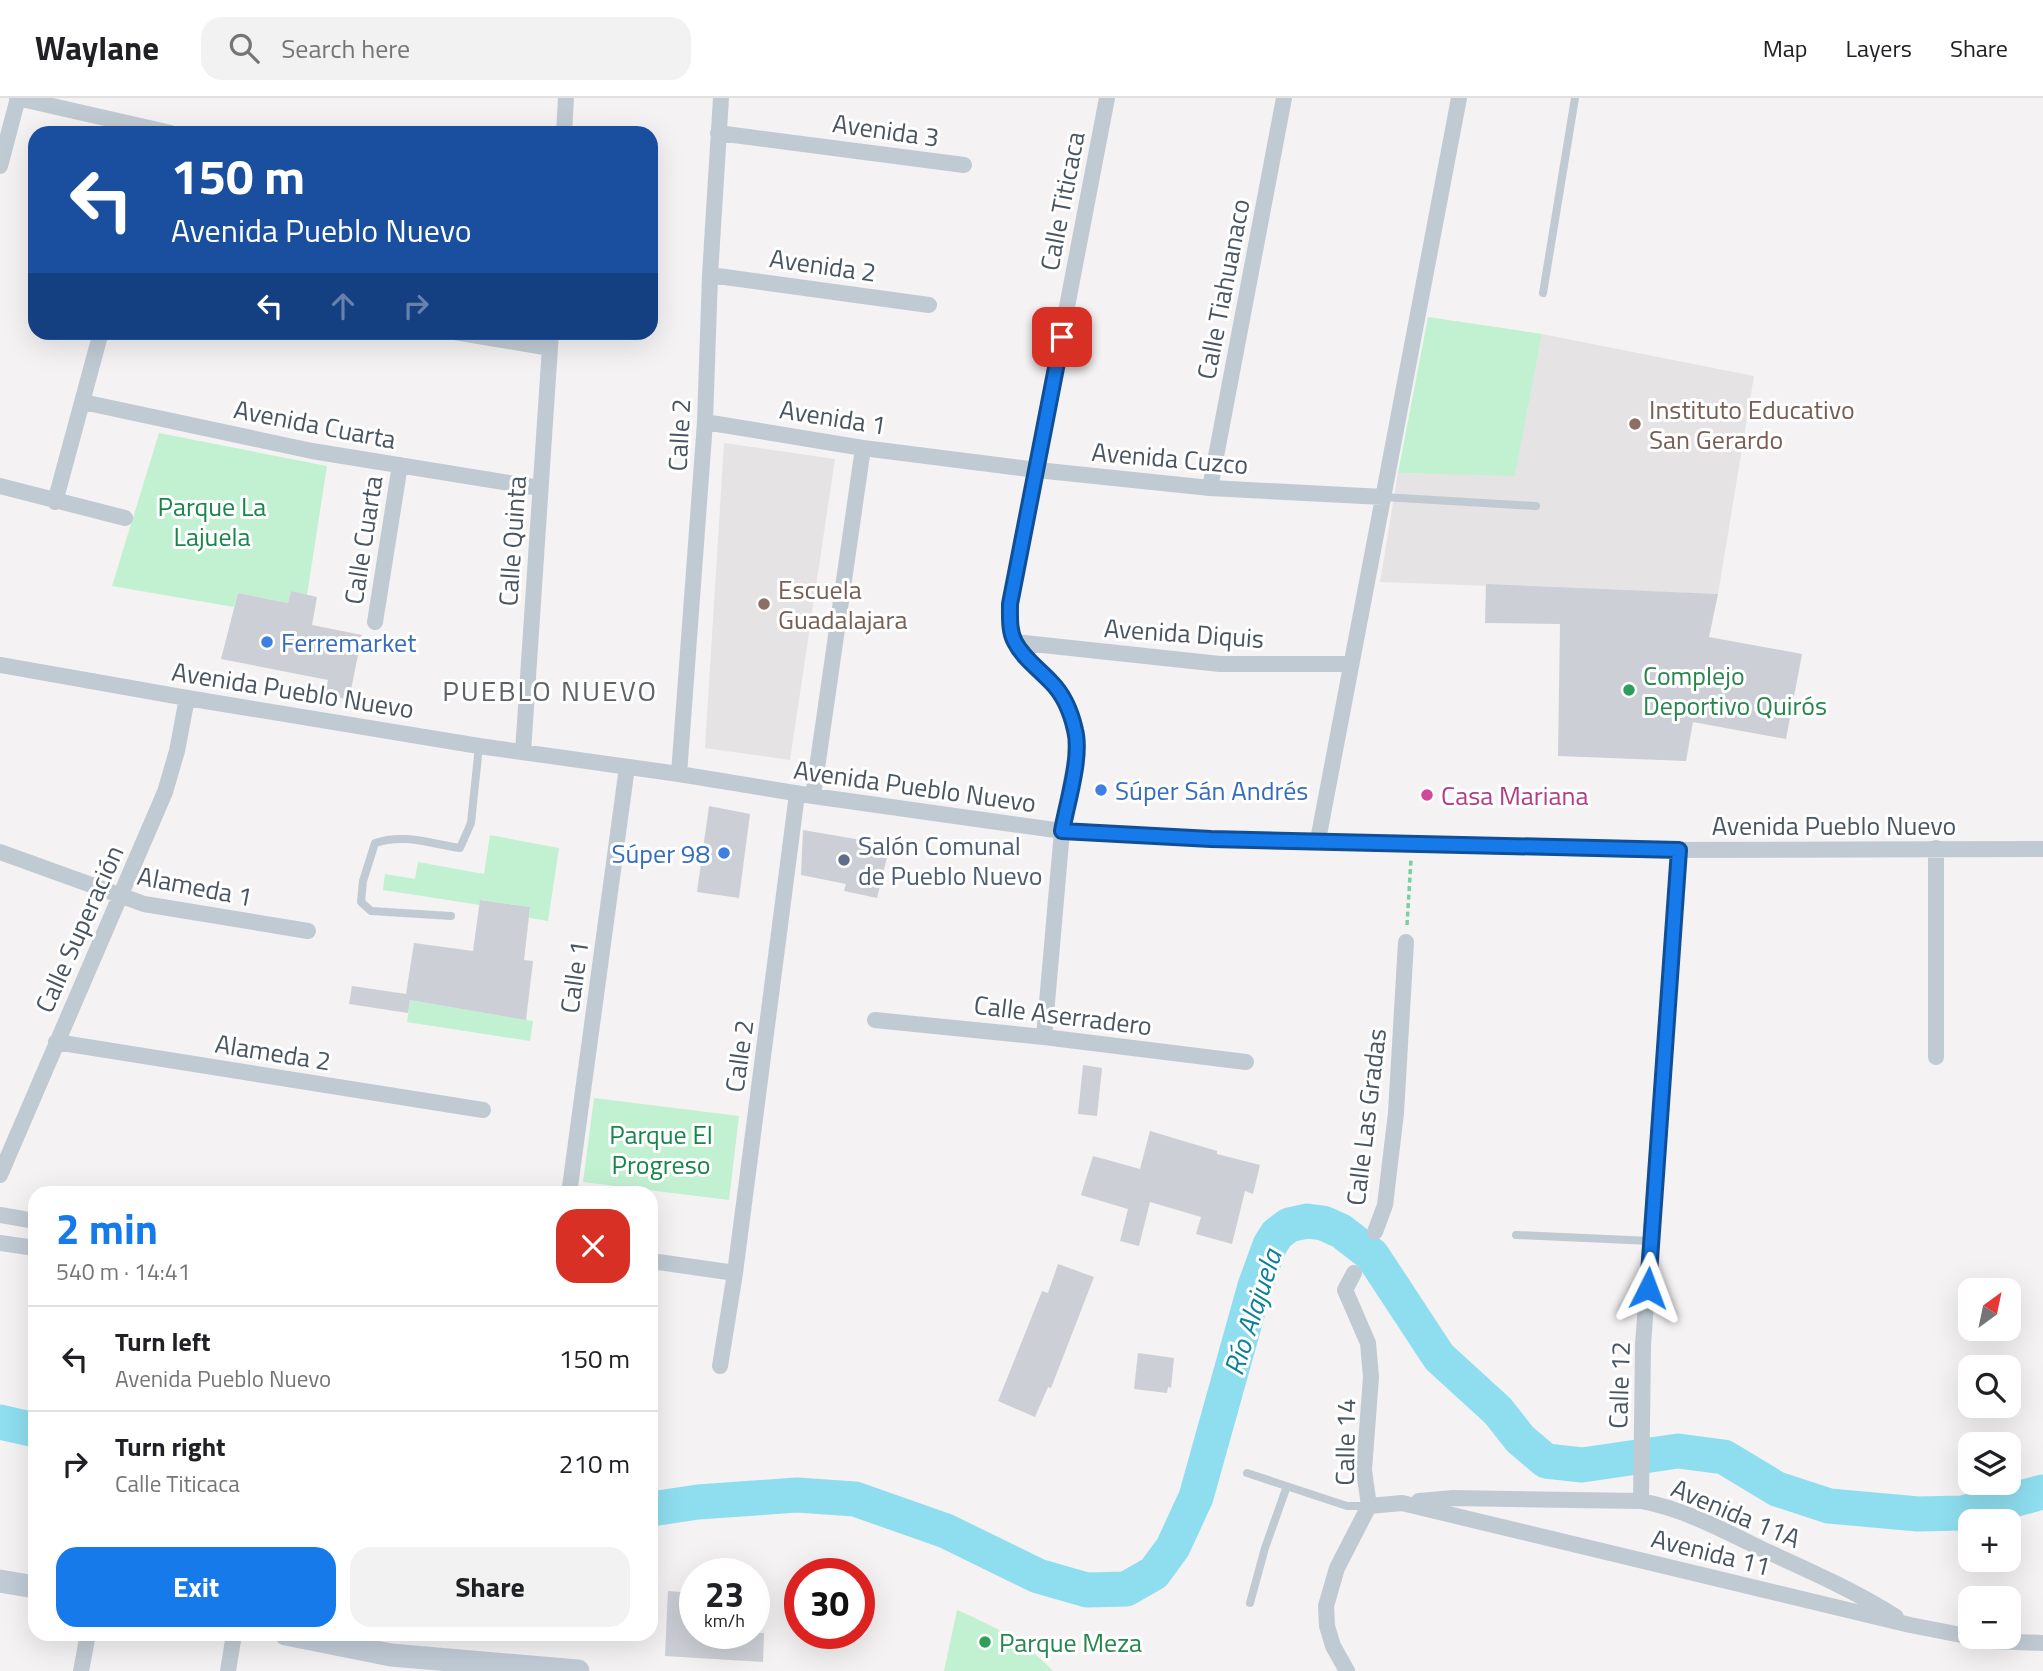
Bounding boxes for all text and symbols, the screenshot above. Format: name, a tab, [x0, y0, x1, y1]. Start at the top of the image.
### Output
search box	[201, 17, 691, 80]
text: Waylane	[35, 23, 159, 73]
icon: search	[225, 29, 263, 67]
text: Search here	[281, 29, 410, 68]
text: Map	[1763, 30, 1808, 66]
text: Layers	[1846, 30, 1912, 66]
text: Share	[1950, 30, 2008, 66]
street label: Avenida 3	[830, 103, 942, 157]
street label: Calle Titicaca	[1029, 128, 1095, 274]
text: 150 m	[171, 138, 305, 213]
icon: left	[56, 154, 147, 245]
street label: Calle Tiahuanaco	[1186, 195, 1260, 383]
text: Avenida Pueblo Nuevo	[171, 206, 472, 254]
street label: Avenida 2	[767, 238, 879, 292]
icon: left	[251, 287, 289, 325]
icon: ahead	[324, 287, 362, 325]
icon: right	[397, 287, 435, 325]
pin	[1032, 307, 1092, 367]
icon: arrive	[1043, 318, 1081, 356]
street label: Avenida Cuarta	[231, 389, 399, 459]
street label: Avenida 1	[777, 389, 889, 445]
place label: Instituto Educativo San Gerardo	[1649, 390, 1855, 459]
street label: Calle 2	[658, 398, 700, 472]
marker: Instituto Educativo San Gerardo	[1627, 416, 1643, 432]
street label: Avenida Cuzco	[1090, 432, 1250, 484]
street label: Calle Cuarta	[334, 473, 392, 607]
street label: Calle Quinta	[488, 474, 536, 608]
park label: Parque La Lajuela	[158, 487, 266, 556]
place label: Escuela Guadalajara	[778, 570, 907, 639]
marker: Escuela Guadalajara	[756, 596, 772, 612]
street label: Avenida Diquis	[1103, 608, 1265, 658]
place label: Ferremarket	[281, 623, 416, 662]
marker: Ferremarket	[259, 634, 275, 650]
street label: Avenida Pueblo Nuevo	[169, 652, 417, 728]
place label: Complejo Deportivo Quirós	[1643, 656, 1827, 725]
district label: PUEBLO NUEVO	[442, 669, 658, 712]
marker: Complejo Deportivo Quirós	[1621, 682, 1637, 698]
street label: Avenida Pueblo Nuevo	[791, 750, 1039, 822]
place label: Súper Sán Andrés	[1115, 771, 1308, 810]
place label: Casa Mariana	[1441, 776, 1589, 815]
marker: Súper Sán Andrés	[1093, 782, 1109, 798]
marker: Casa Mariana	[1419, 787, 1435, 803]
street label: Avenida Pueblo Nuevo	[1712, 806, 1956, 845]
place label: Salón Comunal de Pueblo Nuevo	[858, 826, 1042, 895]
place label: Súper 98	[611, 834, 710, 873]
street label: Calle Superación	[25, 839, 133, 1019]
marker: Súper 98	[716, 845, 732, 861]
marker: Salón Comunal de Pueblo Nuevo	[836, 852, 852, 868]
street label: Alameda 1	[134, 856, 256, 916]
street label: Calle 1	[550, 938, 598, 1016]
street label: Calle Aserradero	[972, 985, 1154, 1045]
street label: Calle 2	[715, 1017, 763, 1095]
street label: Alameda 2	[212, 1024, 334, 1080]
street label: Calle Las Gradas	[1336, 1026, 1396, 1208]
park label: Parque El Progreso	[609, 1115, 713, 1184]
text: 2 min	[56, 1196, 158, 1260]
button: close	[556, 1209, 630, 1283]
water label: Río Alajuela	[1212, 1242, 1293, 1380]
position arrow	[1611, 1251, 1685, 1325]
text: 540 m · 14:41	[56, 1254, 191, 1289]
north arrow	[1958, 1278, 2021, 1340]
map controls	[1958, 1278, 2021, 1649]
text: Turn left	[115, 1322, 210, 1361]
text: 150 m	[559, 1339, 630, 1378]
icon: left	[56, 1340, 94, 1378]
street label: Calle 12	[1598, 1341, 1640, 1429]
button: search	[1958, 1355, 2021, 1418]
text: Avenida Pueblo Nuevo	[115, 1361, 331, 1396]
street label: Calle 14	[1325, 1398, 1365, 1486]
text: Turn right	[115, 1427, 226, 1466]
button: layers	[1958, 1432, 2021, 1495]
text: 210 m	[559, 1444, 630, 1483]
icon: right	[56, 1445, 94, 1483]
text: Calle Titicaca	[115, 1466, 240, 1501]
street label: Avenida 11A	[1667, 1472, 1805, 1554]
button: +	[1958, 1509, 2021, 1572]
street label: Avenida 11	[1648, 1522, 1774, 1582]
button: Exit	[56, 1547, 336, 1627]
button: Share	[350, 1547, 630, 1627]
speed limit sign: 30	[784, 1558, 875, 1649]
text: 23	[705, 1567, 744, 1621]
button: −	[1958, 1586, 2021, 1649]
text: km/h	[704, 1607, 745, 1634]
place label: Parque Meza	[999, 1623, 1142, 1662]
marker: Parque Meza	[977, 1634, 993, 1650]

